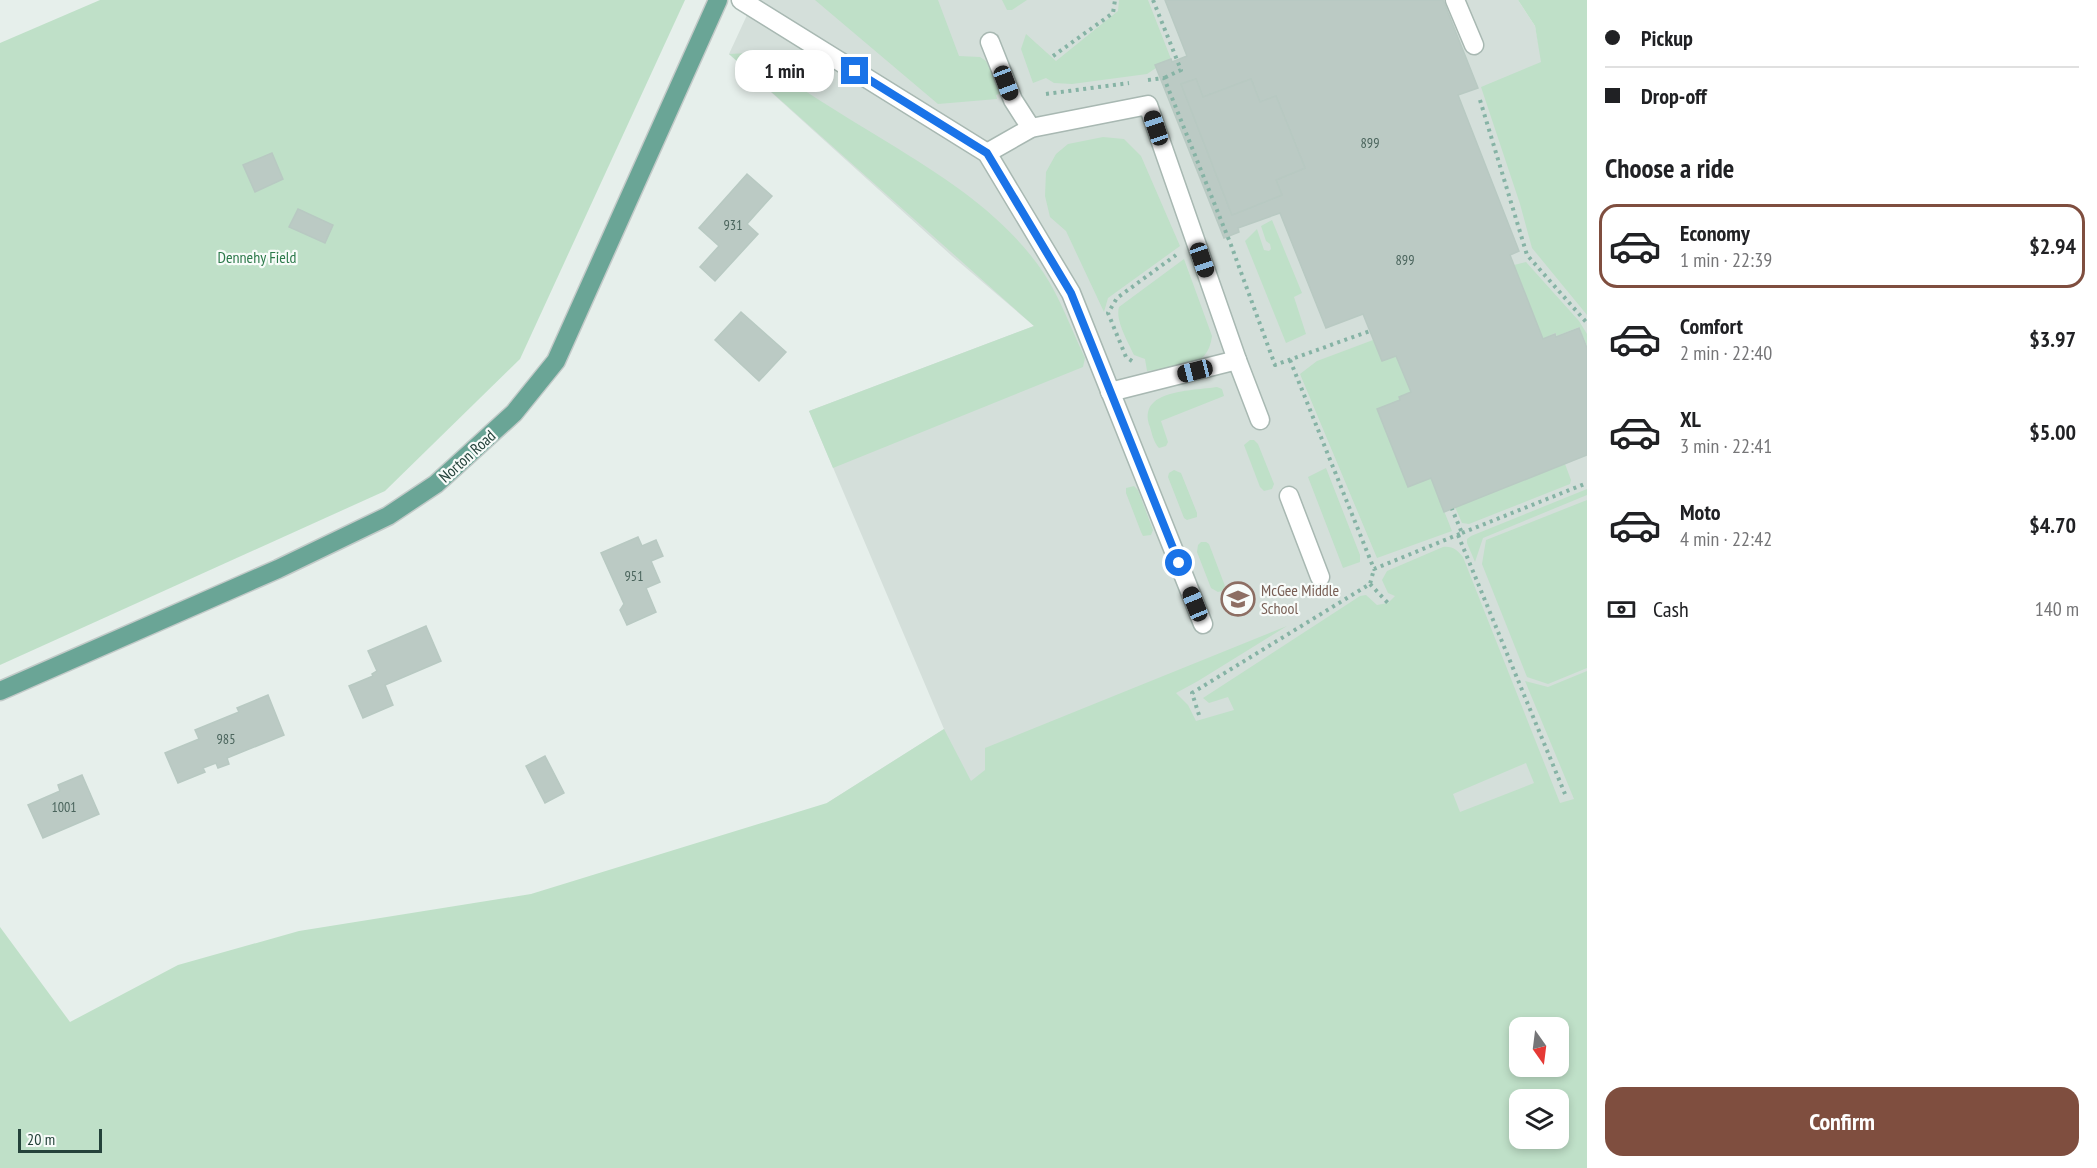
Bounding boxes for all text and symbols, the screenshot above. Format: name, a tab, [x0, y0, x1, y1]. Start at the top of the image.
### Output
text: Pickup	[1641, 24, 1693, 52]
callout: 1 min	[735, 50, 834, 92]
route end	[841, 57, 868, 84]
text: 1 min	[764, 58, 805, 84]
car	[991, 63, 1021, 103]
text: Drop-off	[1641, 82, 1707, 110]
car	[1142, 108, 1170, 148]
house number: 899	[1361, 134, 1379, 152]
text: Choose a ride	[1605, 151, 1734, 185]
house number: 931	[724, 216, 742, 234]
icon: car	[1608, 219, 1662, 273]
text: Economy	[1680, 219, 1750, 247]
text: $2.94	[2029, 232, 2076, 260]
car	[1188, 240, 1216, 280]
park label: Dennehy Field	[218, 247, 297, 267]
text: 1 min · 22:39	[1680, 247, 1772, 273]
house number: 899	[1396, 251, 1414, 269]
icon: car	[1608, 312, 1662, 366]
text: Comfort	[1680, 312, 1743, 340]
text: $3.97	[2029, 325, 2076, 353]
text: 2 min · 22:40	[1680, 340, 1772, 366]
car	[1175, 358, 1215, 384]
icon: car	[1608, 405, 1662, 459]
text: XL	[1680, 405, 1701, 433]
text: $5.00	[2029, 418, 2076, 446]
street label: Norton Road	[435, 425, 499, 487]
text: 3 min · 22:41	[1680, 433, 1772, 459]
icon: car	[1608, 498, 1662, 552]
text: Moto	[1680, 498, 1721, 526]
text: $4.70	[2029, 511, 2076, 539]
text: 4 min · 22:42	[1680, 526, 1772, 552]
route start	[1165, 549, 1192, 576]
house number: 951	[625, 567, 643, 585]
place label: McGee Middle School	[1261, 580, 1339, 618]
school or university icon: McGee Middle School	[1220, 581, 1256, 617]
car	[1180, 584, 1210, 624]
icon: cash	[1605, 593, 1638, 626]
text: Cash	[1653, 595, 1689, 623]
text: 140 m	[2035, 596, 2079, 622]
house number: 985	[217, 730, 235, 748]
house number: 1001	[51, 798, 77, 816]
north arrow	[1509, 1017, 1569, 1077]
map controls	[1509, 1017, 1569, 1149]
button: Confirm	[1605, 1087, 2079, 1156]
button: layers	[1509, 1089, 1569, 1149]
scale bar	[18, 1126, 102, 1154]
text: 20 m	[27, 1129, 55, 1149]

